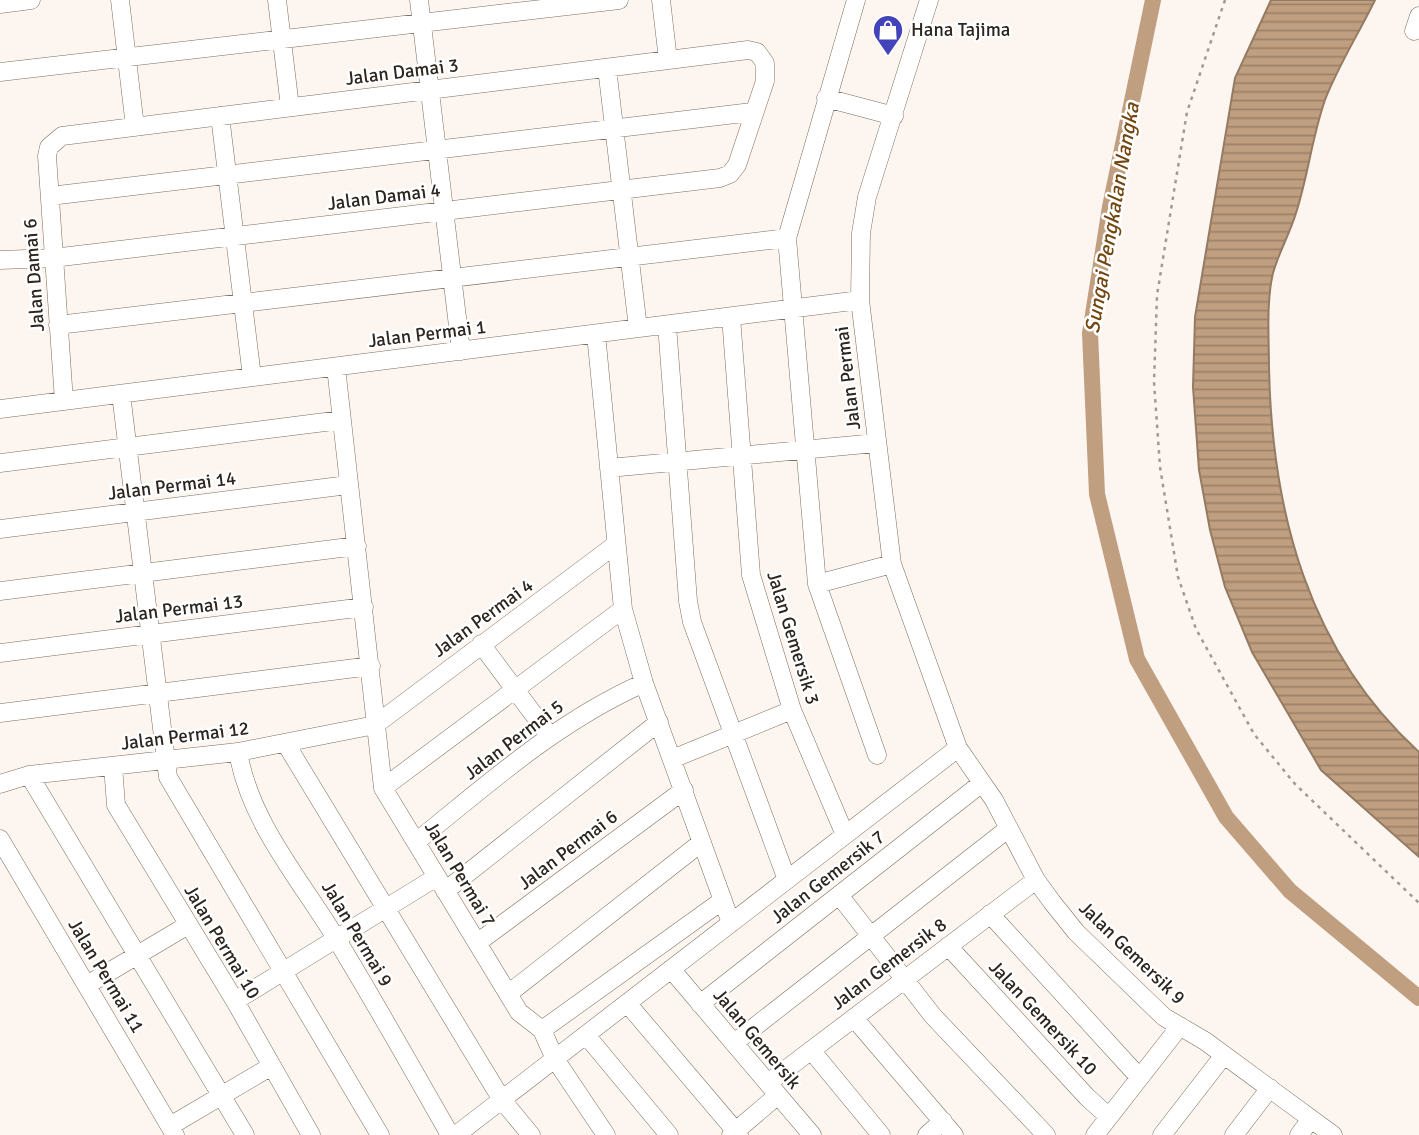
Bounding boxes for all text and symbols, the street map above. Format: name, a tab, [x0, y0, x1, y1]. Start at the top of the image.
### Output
shop icon: Hana Tajima	[871, 13, 905, 57]
place label: Hana Tajima	[911, 18, 1010, 42]
street label: Jalan Damai 3	[344, 53, 460, 91]
water label: Sungai Pengkalan Nangka	[1079, 99, 1145, 335]
street label: Jalan Damai 4	[326, 178, 442, 216]
street label: Jalan Damai 6	[18, 217, 50, 333]
street label: Jalan Permai 1	[367, 315, 487, 353]
street label: Jalan Permai	[830, 325, 866, 431]
street label: Jalan Permai 14	[107, 466, 237, 506]
street label: Jalan Gemersik 3	[761, 568, 825, 708]
street label: Jalan Permai 4	[428, 573, 538, 663]
street label: Jalan Permai 13	[114, 589, 244, 629]
street label: Jalan Permai 5	[459, 695, 569, 785]
street label: Jalan Permai 12	[120, 716, 250, 756]
street label: Jalan Permai 6	[513, 805, 623, 895]
street label: Jalan Permai 7	[419, 817, 501, 931]
street label: Jalan Gemersik 7	[766, 825, 890, 929]
street label: Jalan Permai 9	[316, 877, 398, 991]
street label: Jalan Permai 10	[179, 881, 265, 1003]
street label: Jalan Gemersik 9	[1074, 896, 1190, 1010]
street label: Jalan Gemersik 8	[827, 913, 951, 1015]
street label: Jalan Permai 11	[63, 915, 149, 1037]
street label: Jalan Gemersik 10	[984, 955, 1102, 1081]
street label: Jalan Gemersik	[708, 984, 806, 1095]

